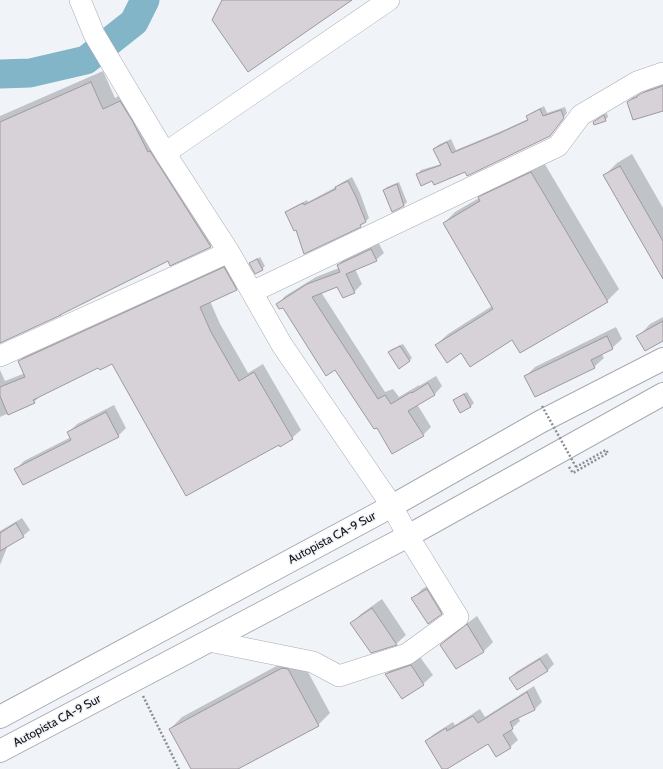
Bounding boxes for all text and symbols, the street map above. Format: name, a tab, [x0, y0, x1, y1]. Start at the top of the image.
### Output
street label: Autopista CA-9 Sur	[286, 509, 378, 567]
street label: Autopista CA-9 Sur	[11, 692, 103, 750]

